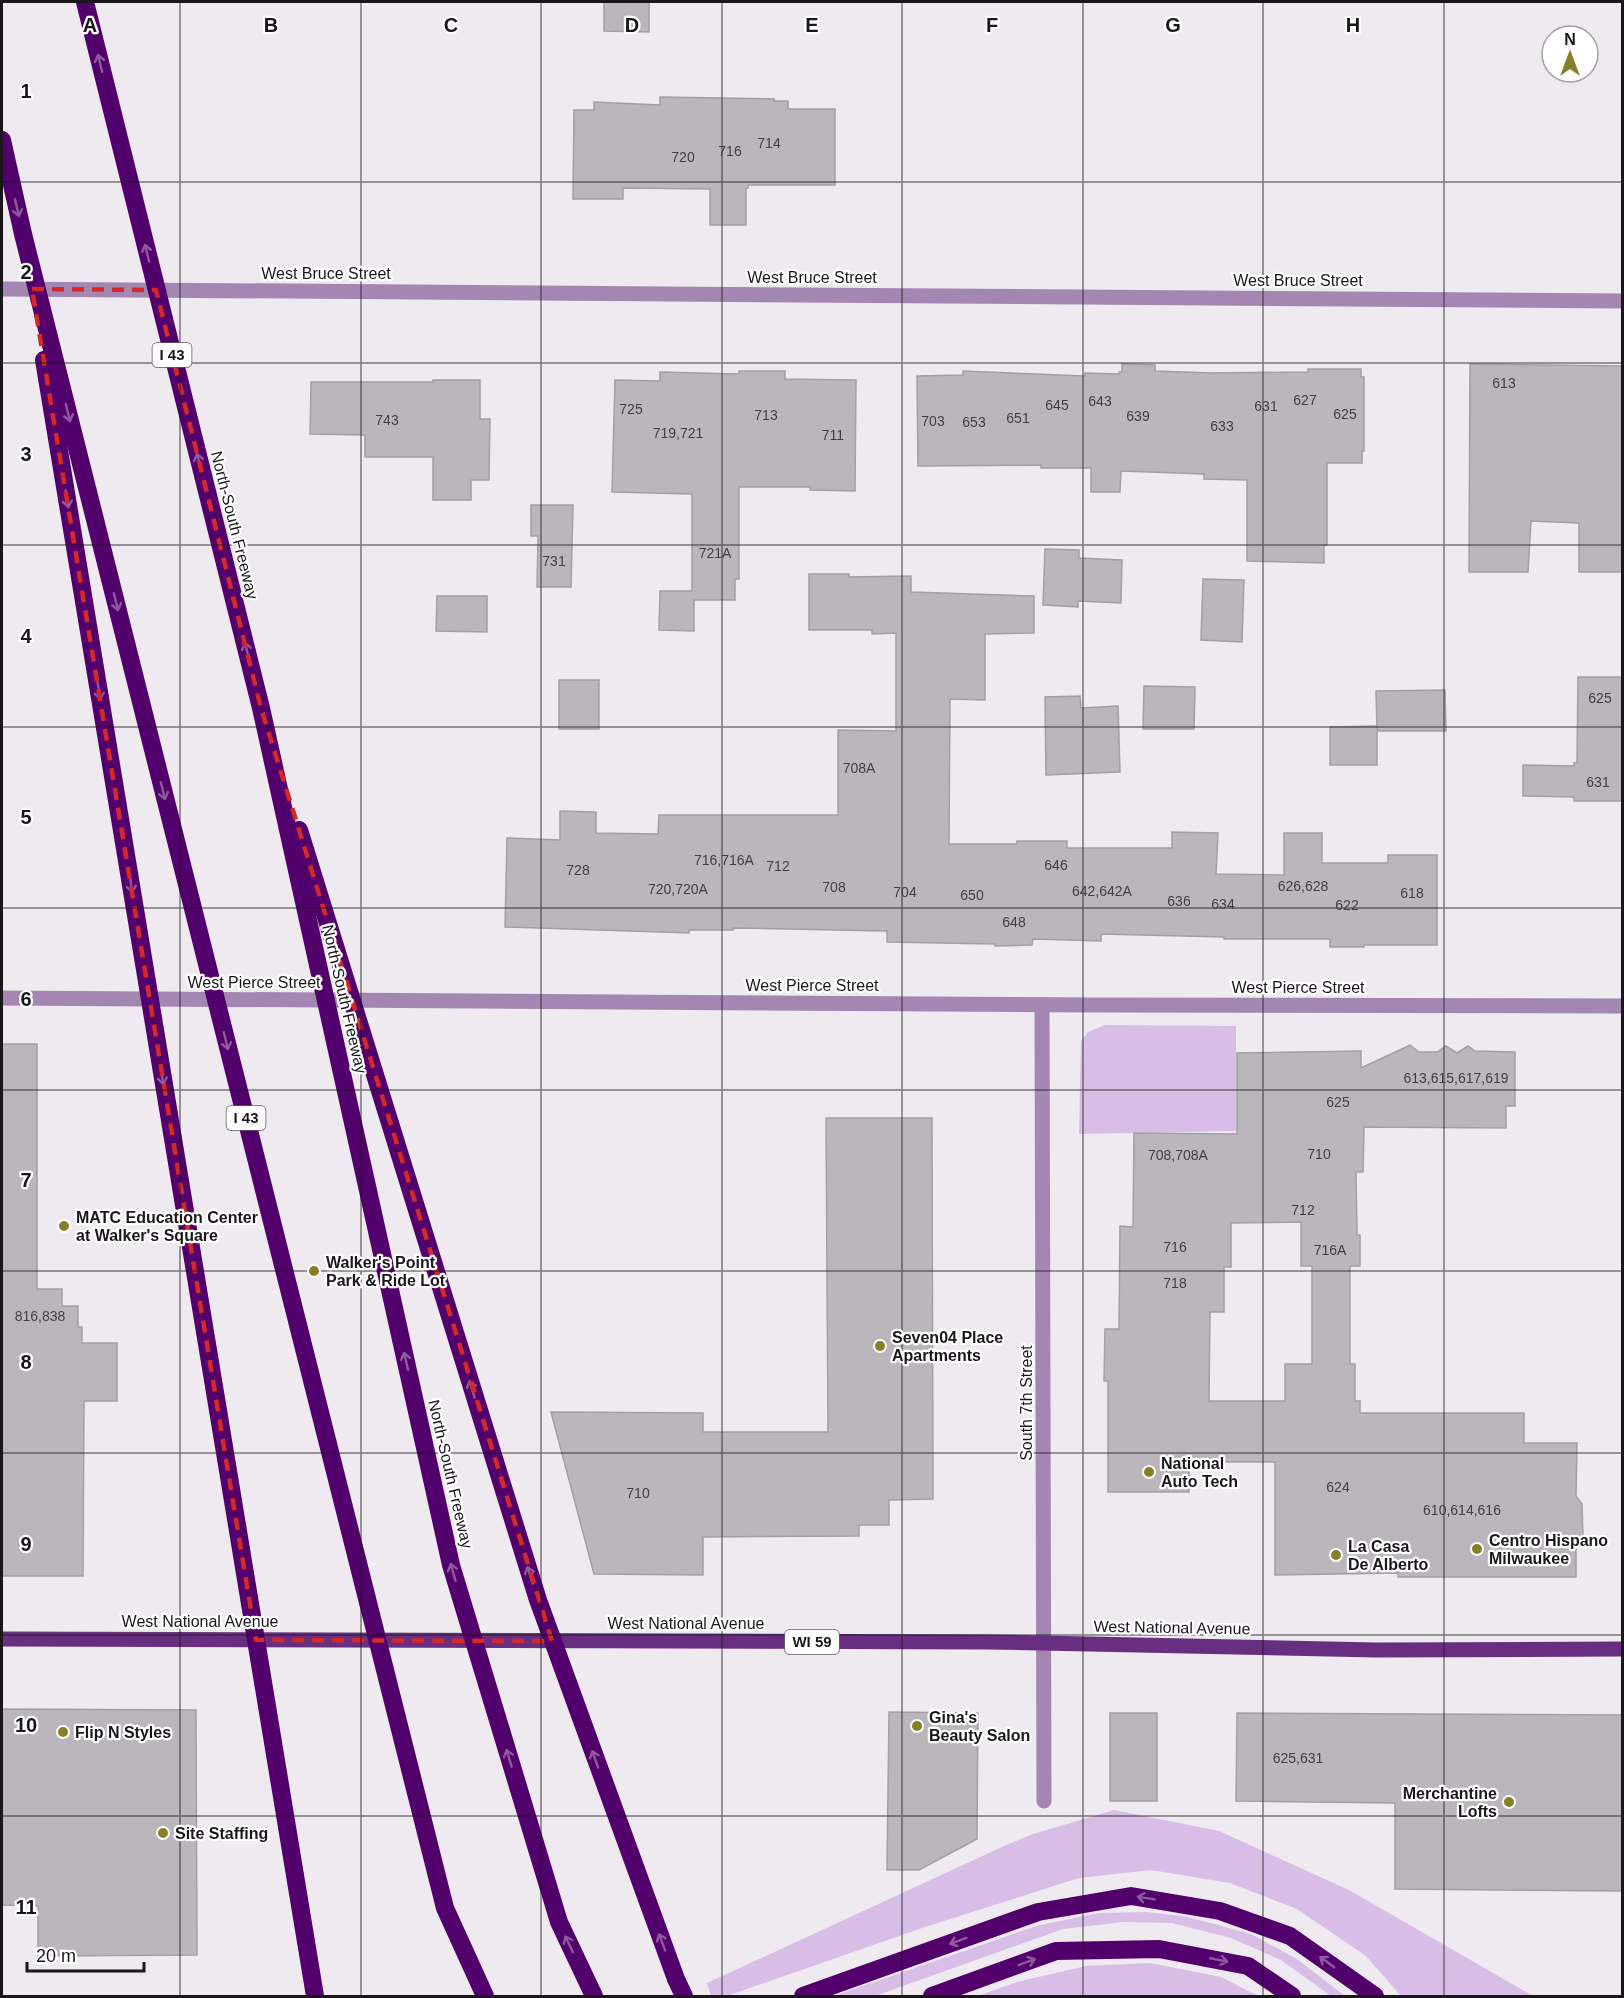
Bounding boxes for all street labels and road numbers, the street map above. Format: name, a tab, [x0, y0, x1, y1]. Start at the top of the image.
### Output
street label: West Bruce Street	[261, 265, 391, 282]
street label: West Bruce Street	[747, 269, 877, 286]
street label: West Bruce Street	[1233, 272, 1363, 289]
road number: I 43	[152, 343, 192, 367]
street label: North-South Freeway	[208, 449, 261, 601]
street label: North-South Freeway	[319, 923, 370, 1075]
street label: West Pierce Street	[187, 974, 321, 991]
street label: West Pierce Street	[745, 977, 879, 994]
street label: West Pierce Street	[1231, 979, 1365, 996]
road number: I 43	[226, 1106, 266, 1130]
street label: South 7th Street	[1018, 1345, 1035, 1461]
street label: North-South Freeway	[425, 1398, 476, 1550]
street label: West National Avenue	[122, 1613, 279, 1630]
street label: West National Avenue	[608, 1615, 765, 1632]
street label: West National Avenue	[1093, 1618, 1251, 1637]
road number: WI 59	[785, 1630, 839, 1654]

